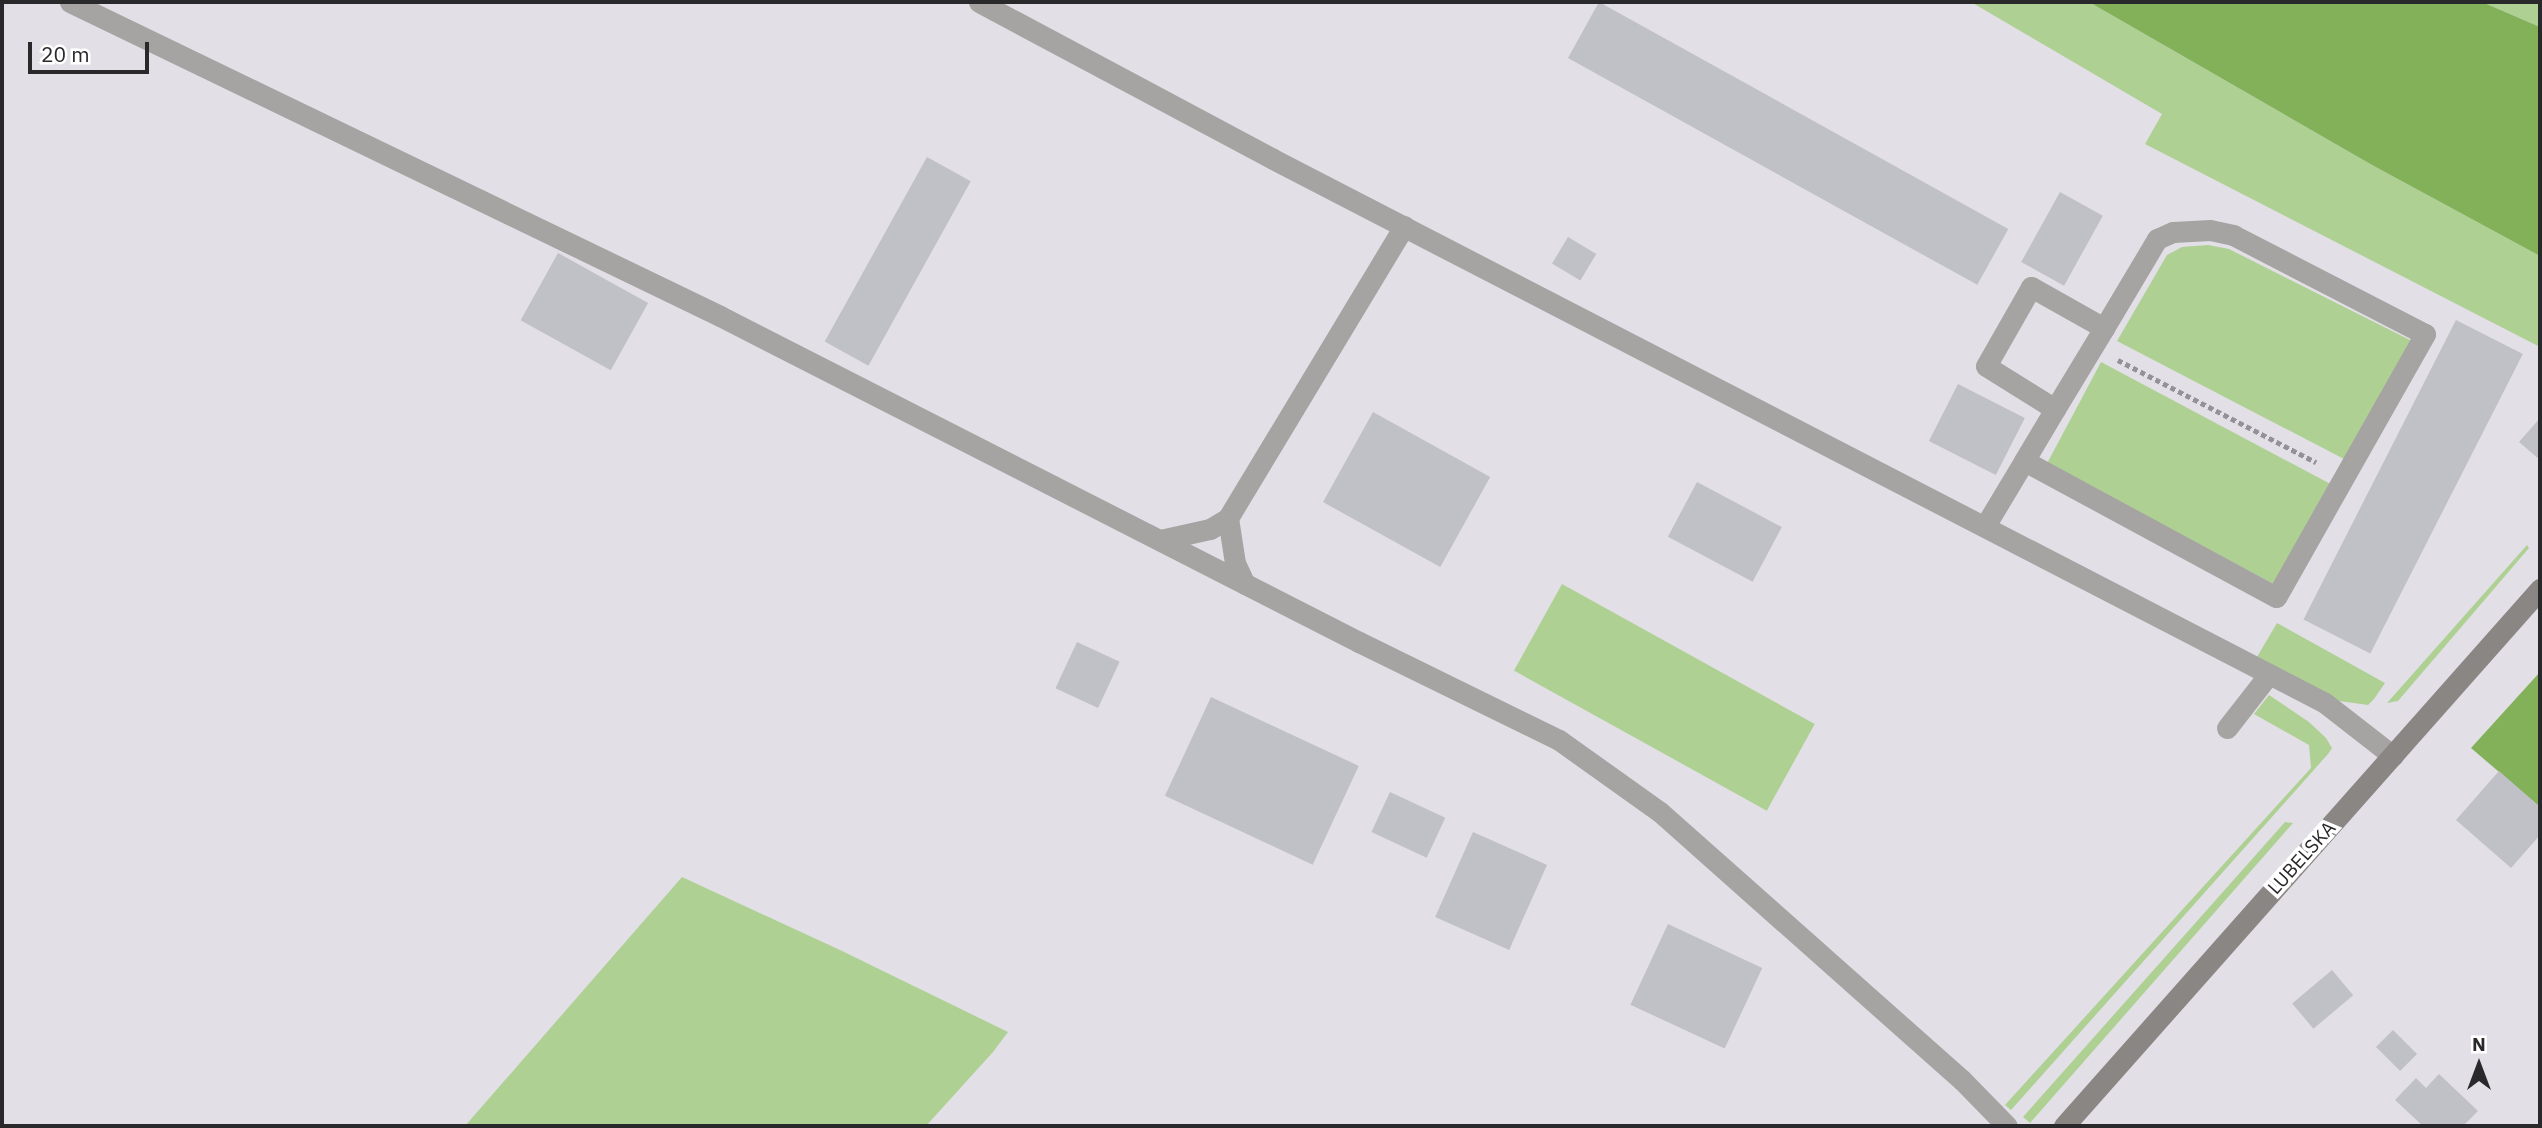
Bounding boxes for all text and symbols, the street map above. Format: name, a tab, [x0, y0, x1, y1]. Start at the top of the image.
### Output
scale bar	[32, 28, 152, 72]
text: 20 m	[41, 40, 90, 68]
street label: LUBELSKA	[2263, 817, 2341, 899]
north arrow	[2444, 1030, 2514, 1100]
text: N	[2472, 1032, 2486, 1056]

